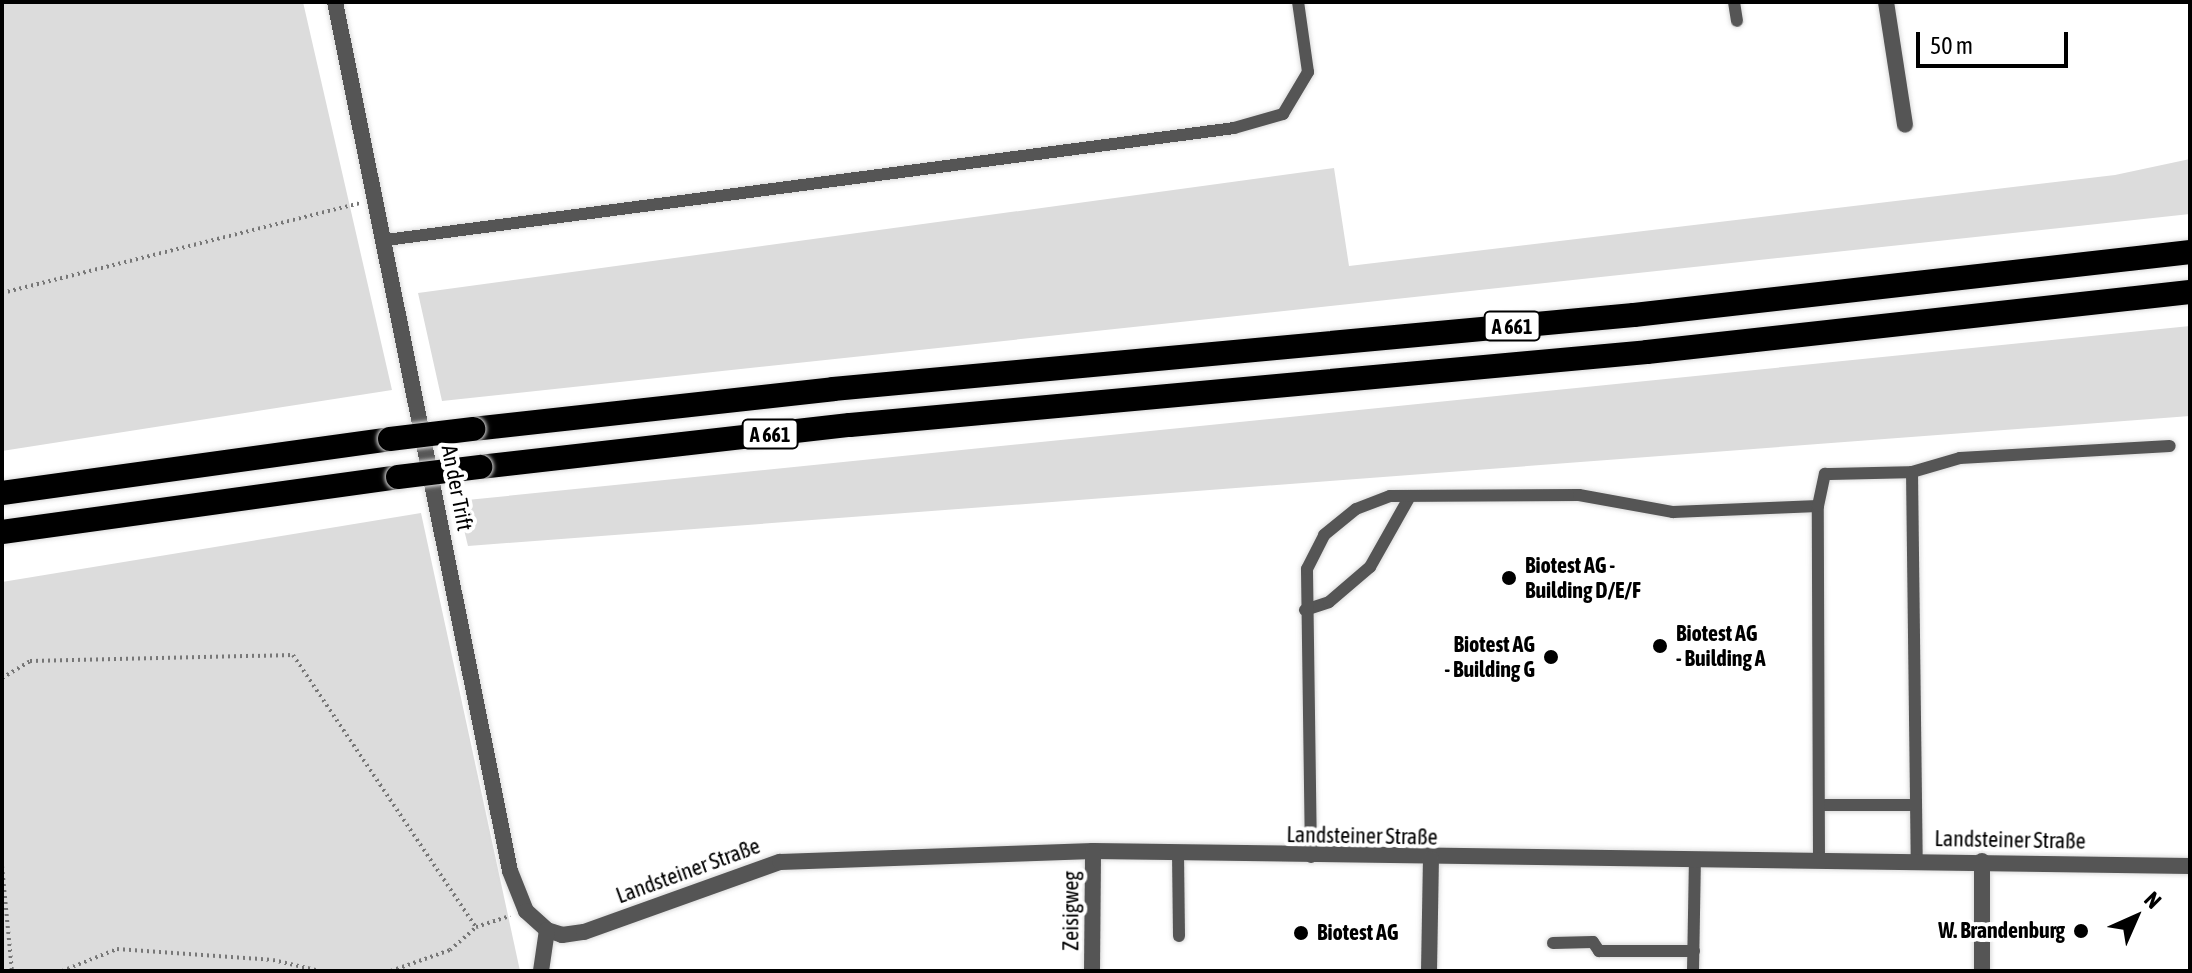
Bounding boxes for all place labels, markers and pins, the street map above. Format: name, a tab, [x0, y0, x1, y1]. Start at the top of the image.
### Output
place label: Biotest AG - Building D/E/F	[1525, 552, 1641, 604]
marker: Biotest AG - Building D/E/F	[1500, 569, 1518, 587]
place label: Biotest AG - Building A	[1676, 620, 1766, 672]
place label: Biotest AG - Building G	[1444, 631, 1535, 682]
marker: Biotest AG - Building A	[1651, 637, 1669, 655]
marker: Biotest AG - Building G	[1542, 648, 1560, 666]
place label: W. Brandenburg	[1938, 918, 2065, 944]
place label: Biotest AG	[1317, 920, 1398, 946]
marker: W. Brandenburg	[2072, 922, 2090, 940]
marker: Biotest AG	[1292, 924, 1310, 942]

